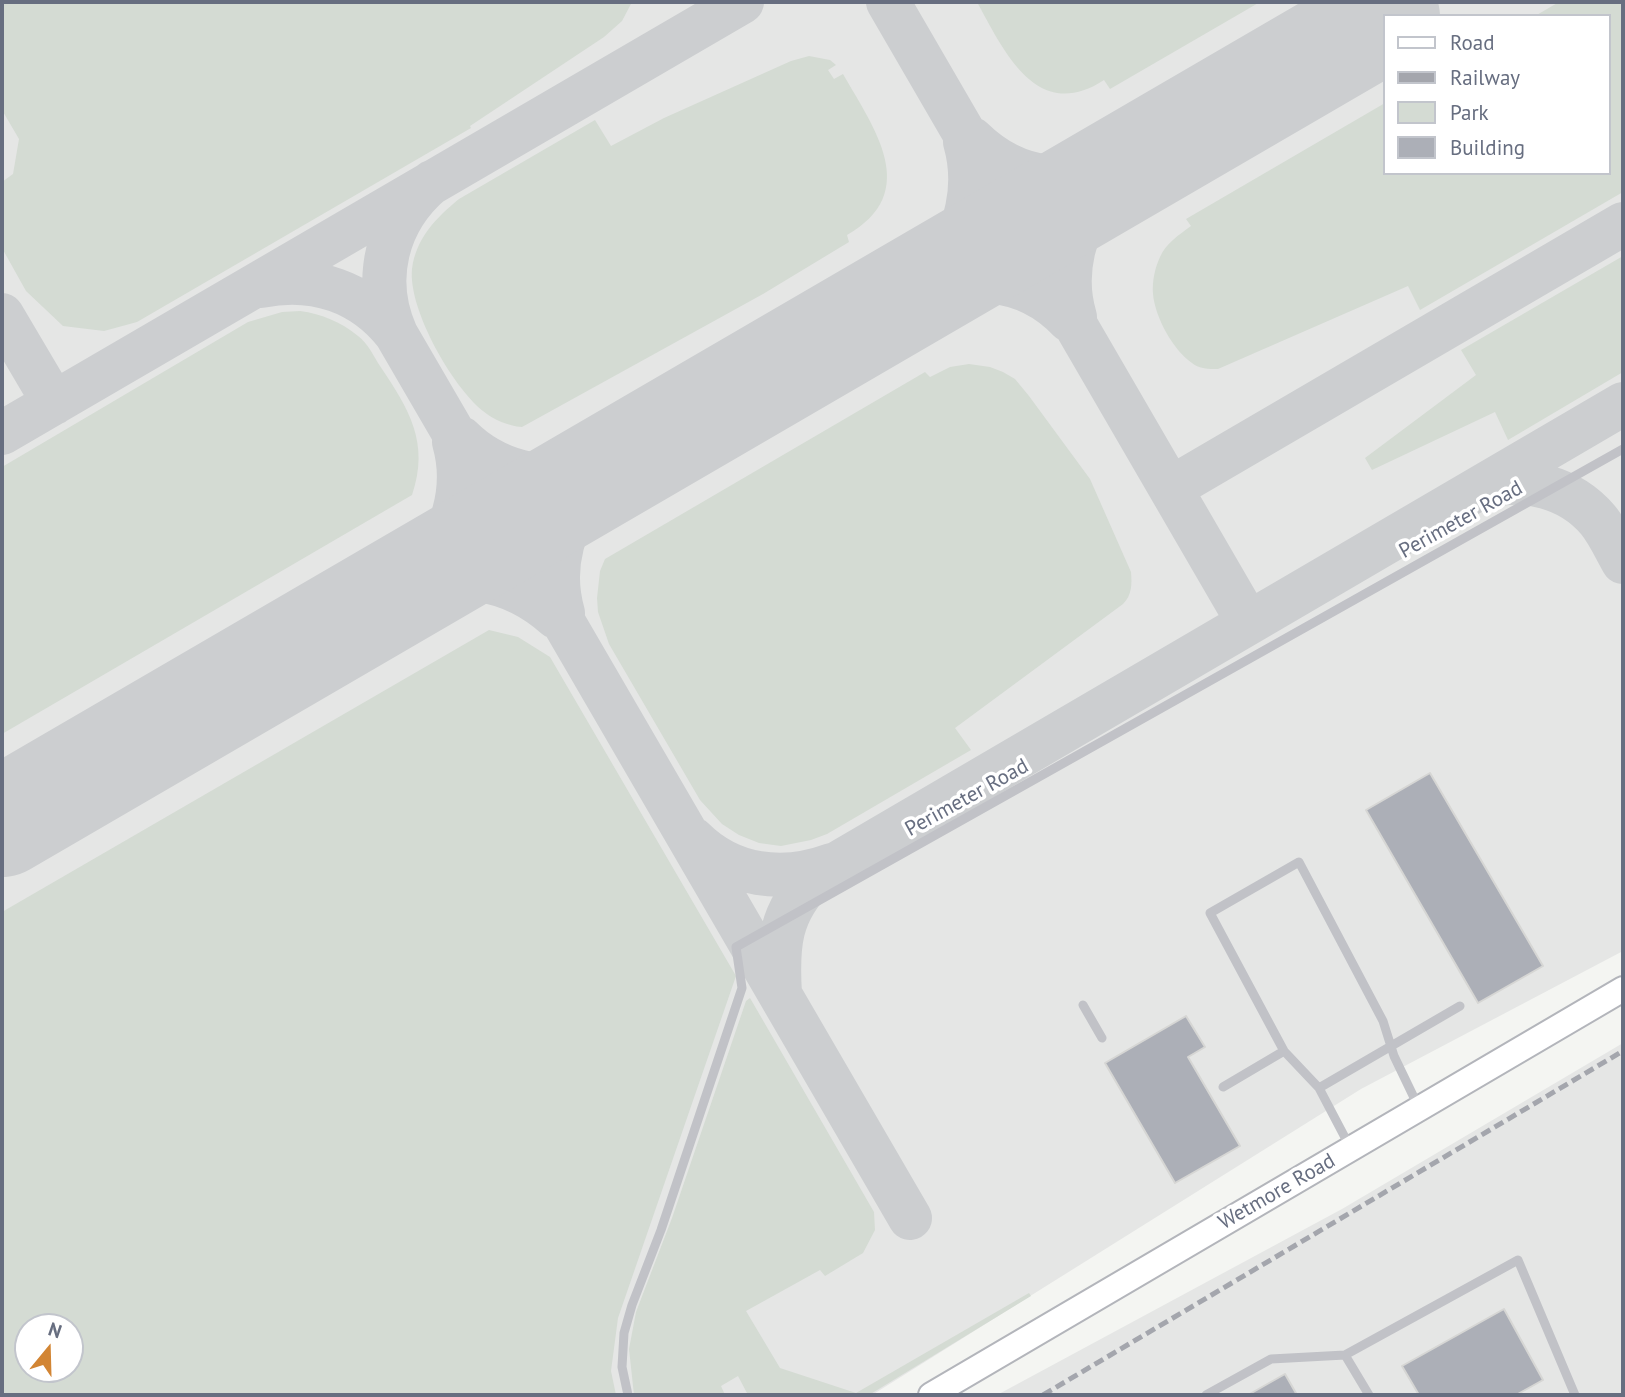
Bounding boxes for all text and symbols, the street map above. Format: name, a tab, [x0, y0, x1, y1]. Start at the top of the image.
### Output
legend	[1384, 14, 1611, 175]
text: Road	[1450, 29, 1494, 56]
text: Railway	[1450, 64, 1520, 91]
text: Park	[1450, 99, 1489, 126]
text: Building	[1450, 134, 1525, 161]
street label: Perimeter Road	[1395, 476, 1527, 564]
street label: Perimeter Road	[901, 754, 1033, 842]
street label: Wetmore Road	[1214, 1148, 1340, 1236]
north arrow	[14, 1313, 84, 1383]
text: N	[45, 1317, 65, 1343]

